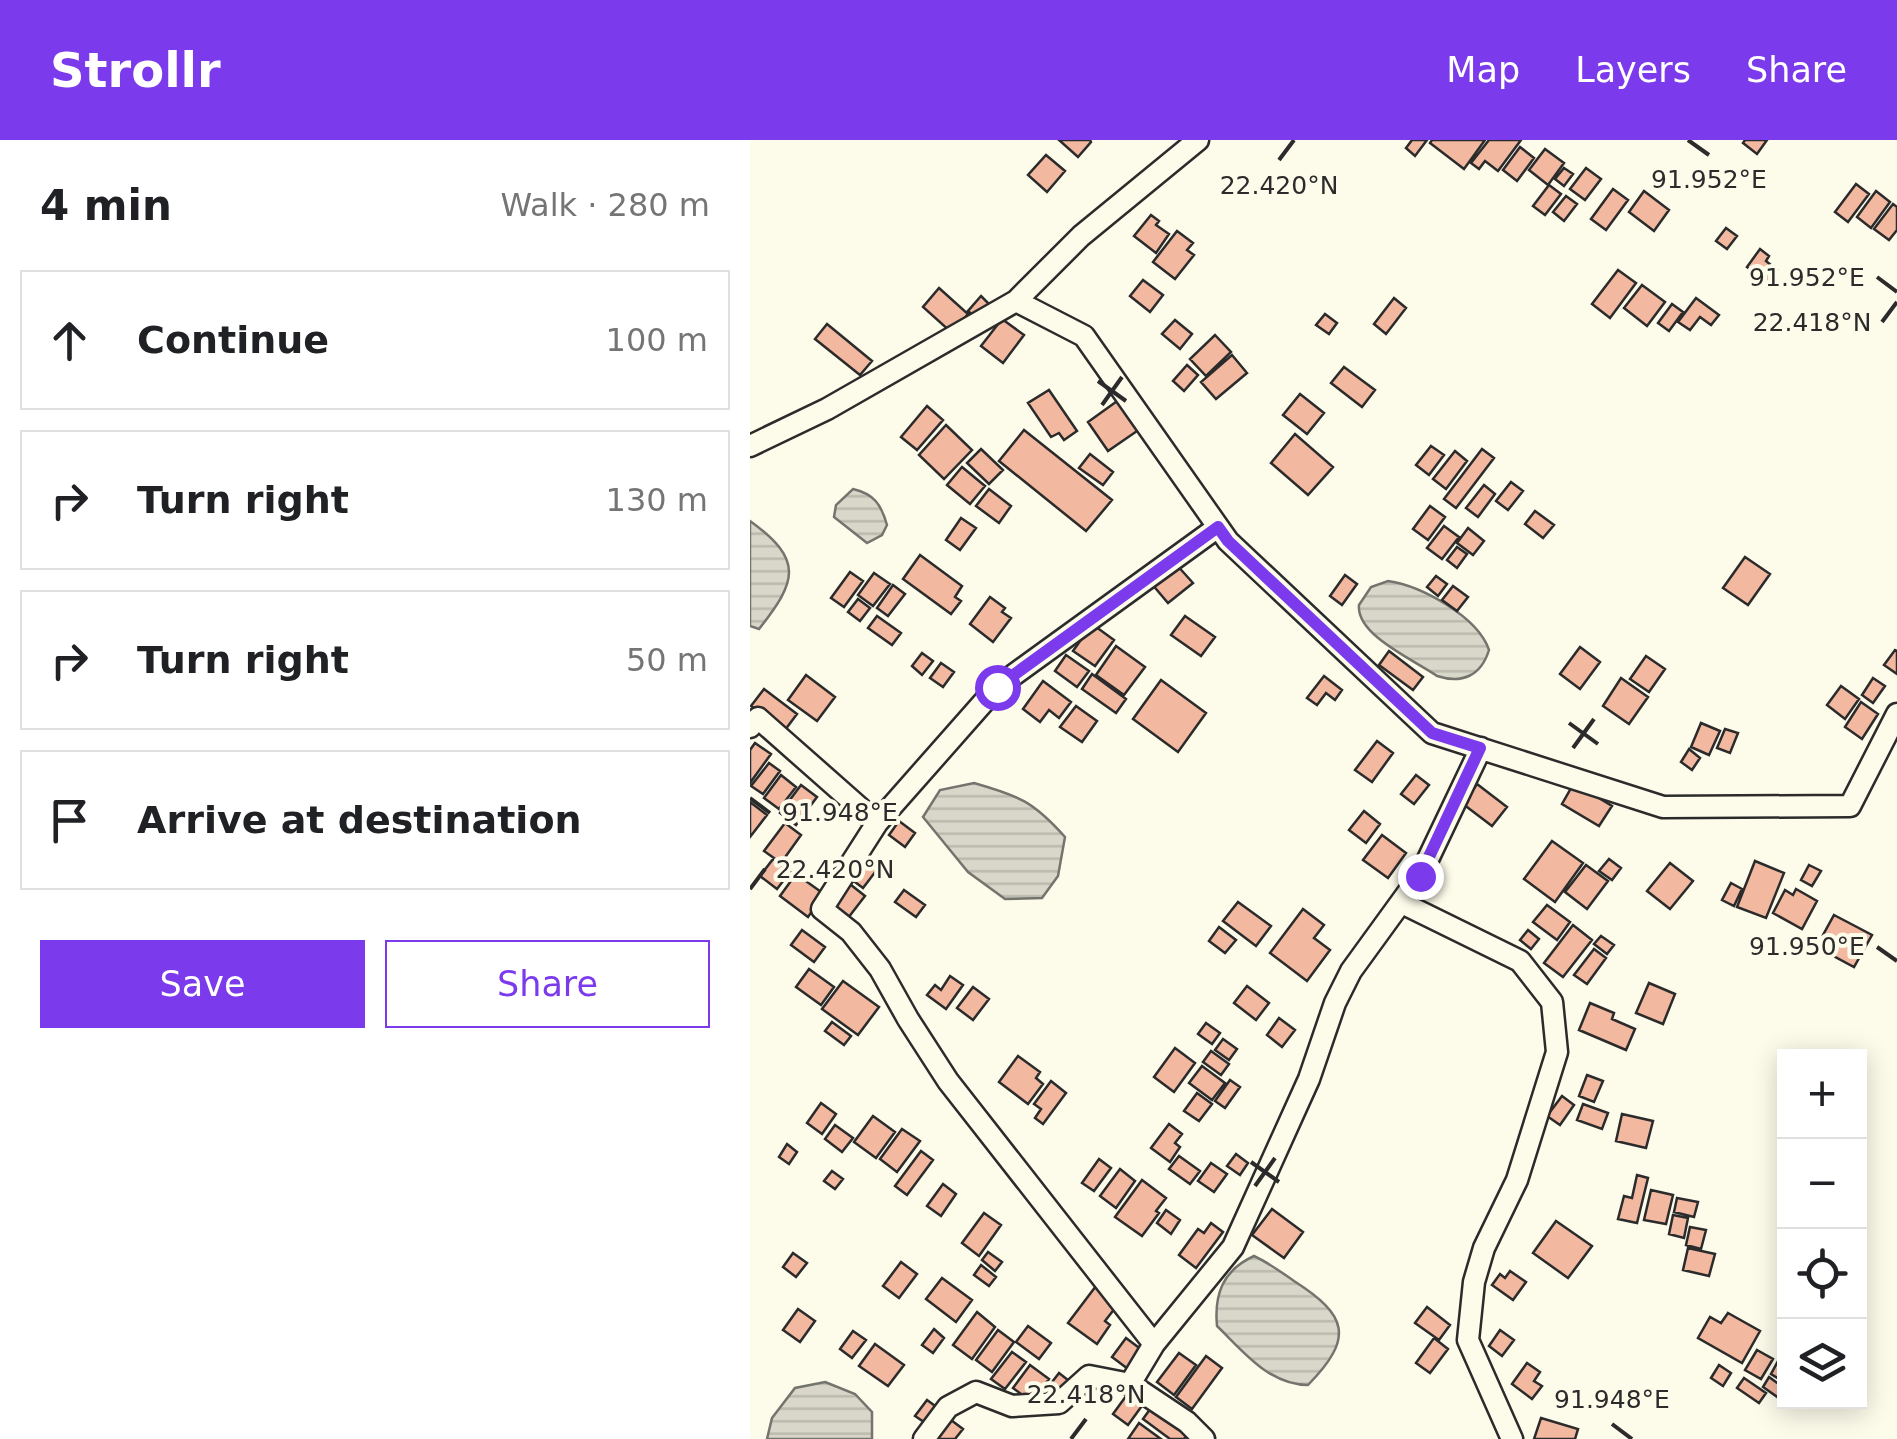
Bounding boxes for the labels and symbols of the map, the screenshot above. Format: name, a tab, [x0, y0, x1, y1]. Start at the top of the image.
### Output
text: 91.952°E	[1651, 165, 1767, 194]
text: 22.420°N	[1220, 171, 1338, 200]
text: 91.952°E	[1749, 263, 1865, 292]
text: 22.418°N	[1753, 308, 1871, 337]
route start	[975, 665, 1021, 711]
text: 91.948°E	[782, 798, 898, 827]
route end	[1398, 854, 1444, 900]
text: 22.420°N	[776, 855, 894, 884]
text: 91.950°E	[1749, 932, 1865, 961]
text: 22.418°N	[1027, 1380, 1145, 1409]
text: 91.948°E	[1554, 1385, 1670, 1414]

